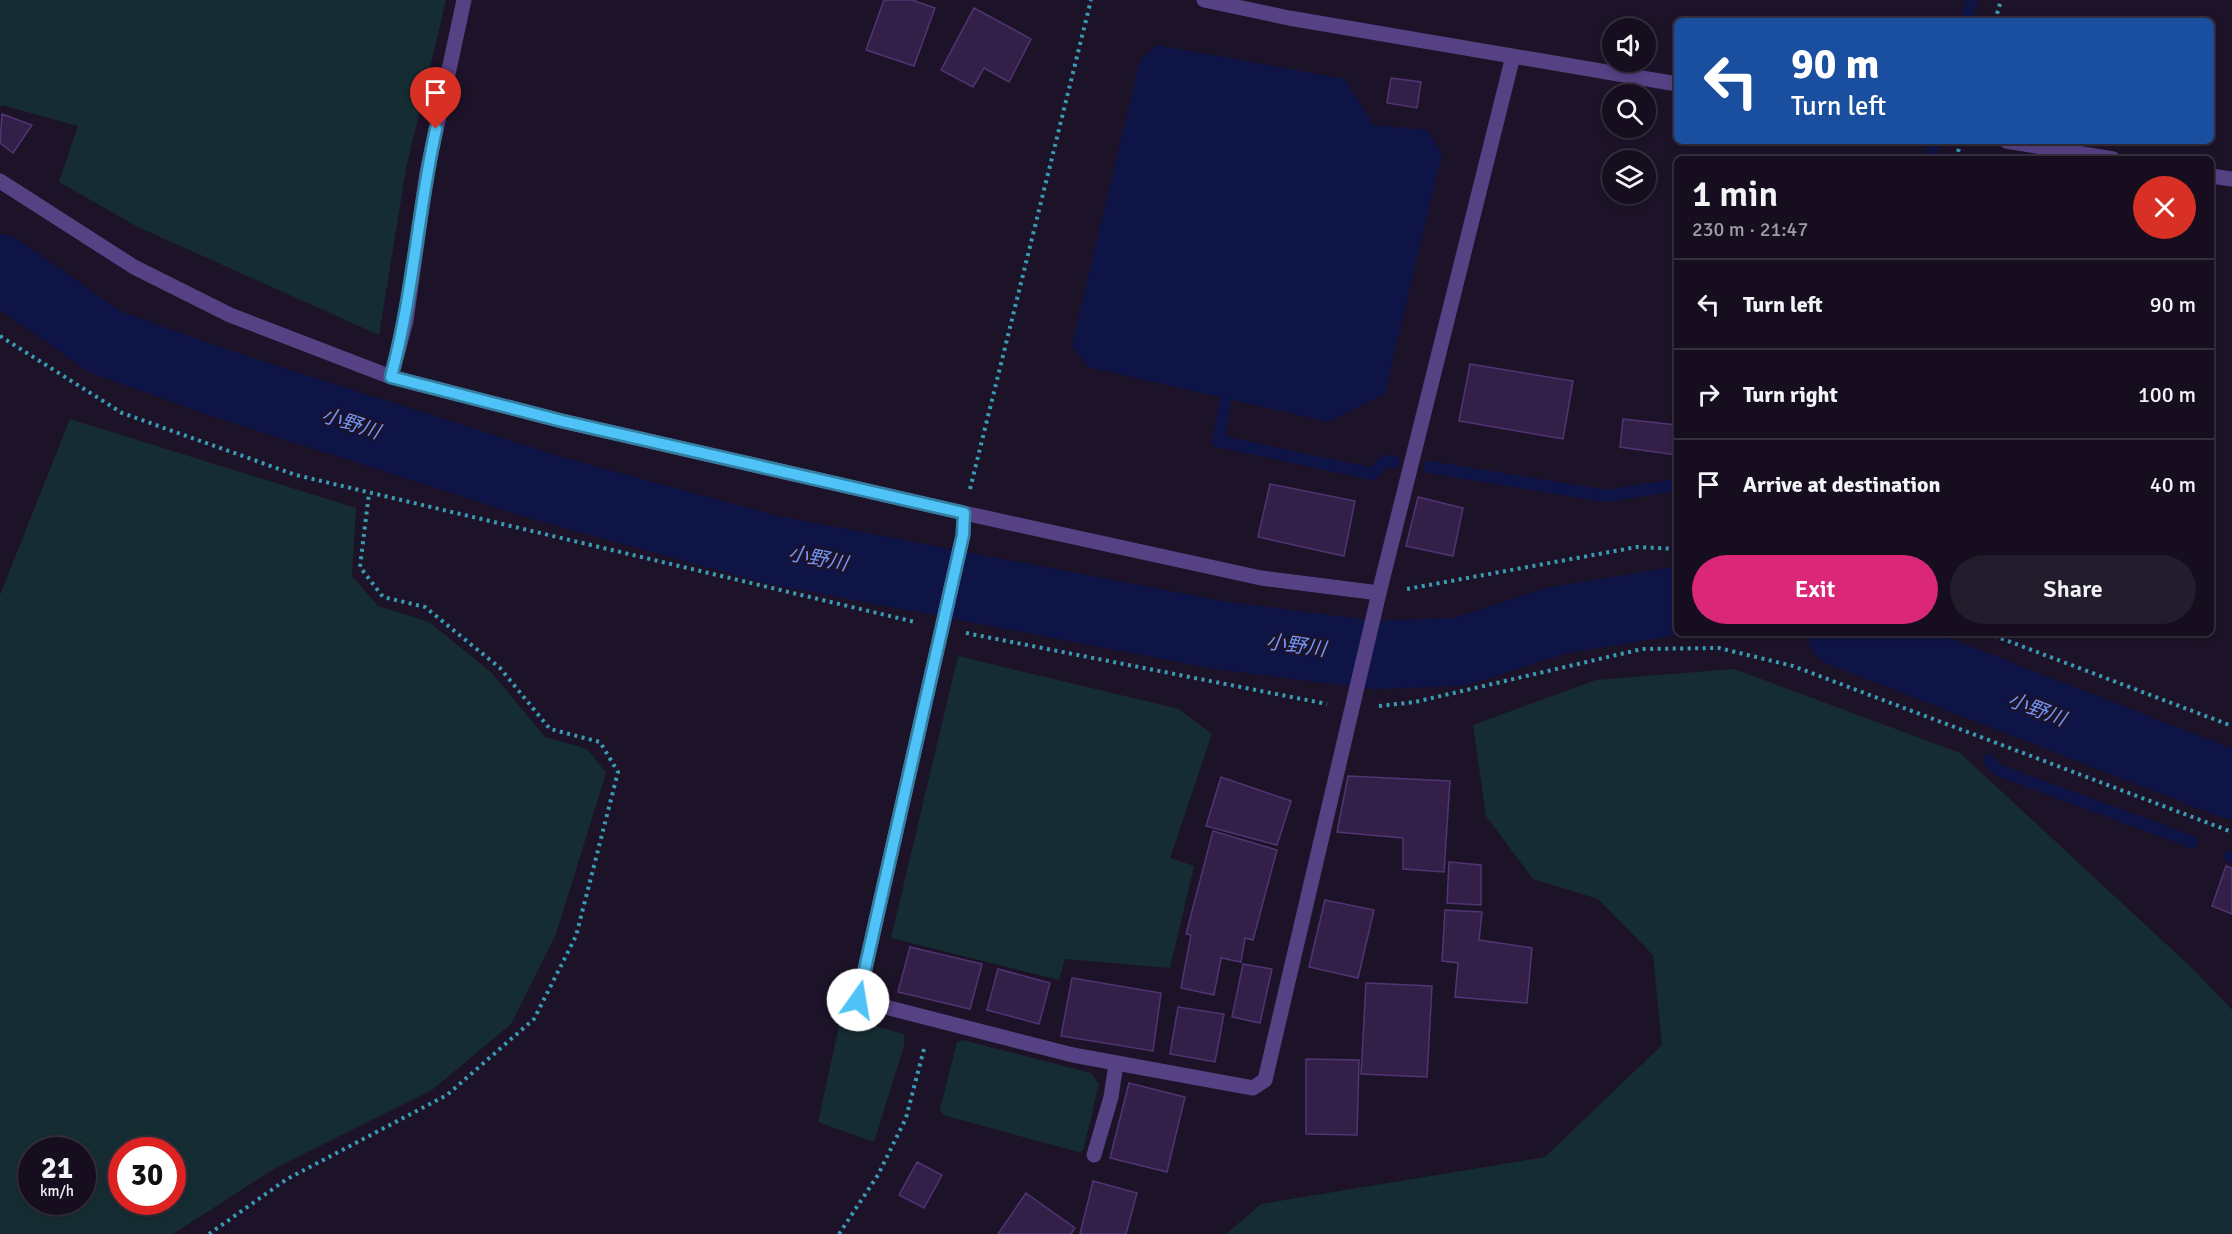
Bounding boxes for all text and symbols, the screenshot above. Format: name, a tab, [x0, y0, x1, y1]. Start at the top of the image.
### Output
map controls	[1602, 18, 1656, 204]
button: sound	[1602, 18, 1656, 72]
text: 90 m	[1791, 39, 1880, 90]
icon: left	[1692, 42, 1770, 120]
pin	[410, 67, 461, 129]
icon: arrive	[419, 76, 452, 109]
button: search	[1602, 84, 1656, 138]
text: Turn left	[1791, 90, 1886, 123]
button: layers	[1602, 150, 1656, 204]
text: 1 min	[1692, 172, 1778, 217]
button: close	[2133, 176, 2196, 239]
text: 230 m · 21:47	[1692, 217, 1808, 242]
icon: left	[1692, 288, 1725, 321]
text: Turn left	[1743, 291, 1823, 318]
text: 90 m	[2150, 291, 2196, 318]
icon: right	[1692, 378, 1725, 411]
text: Turn right	[1743, 381, 1838, 408]
text: 100 m	[2138, 381, 2196, 408]
water label: 小野川	[318, 402, 385, 445]
icon: arrive	[1692, 468, 1725, 501]
text: Arrive at destination	[1743, 471, 1940, 498]
text: 40 m	[2150, 471, 2196, 498]
water label: 小野川	[786, 540, 852, 577]
button: Exit	[1692, 555, 1938, 624]
button: Share	[1950, 555, 2196, 624]
water label: 小野川	[1264, 629, 1329, 662]
water label: 小野川	[2004, 687, 2071, 733]
position arrow	[826, 968, 890, 1032]
speed limit sign: 30	[108, 1137, 186, 1215]
text: 21	[41, 1150, 73, 1187]
text: km/h	[40, 1182, 74, 1200]

